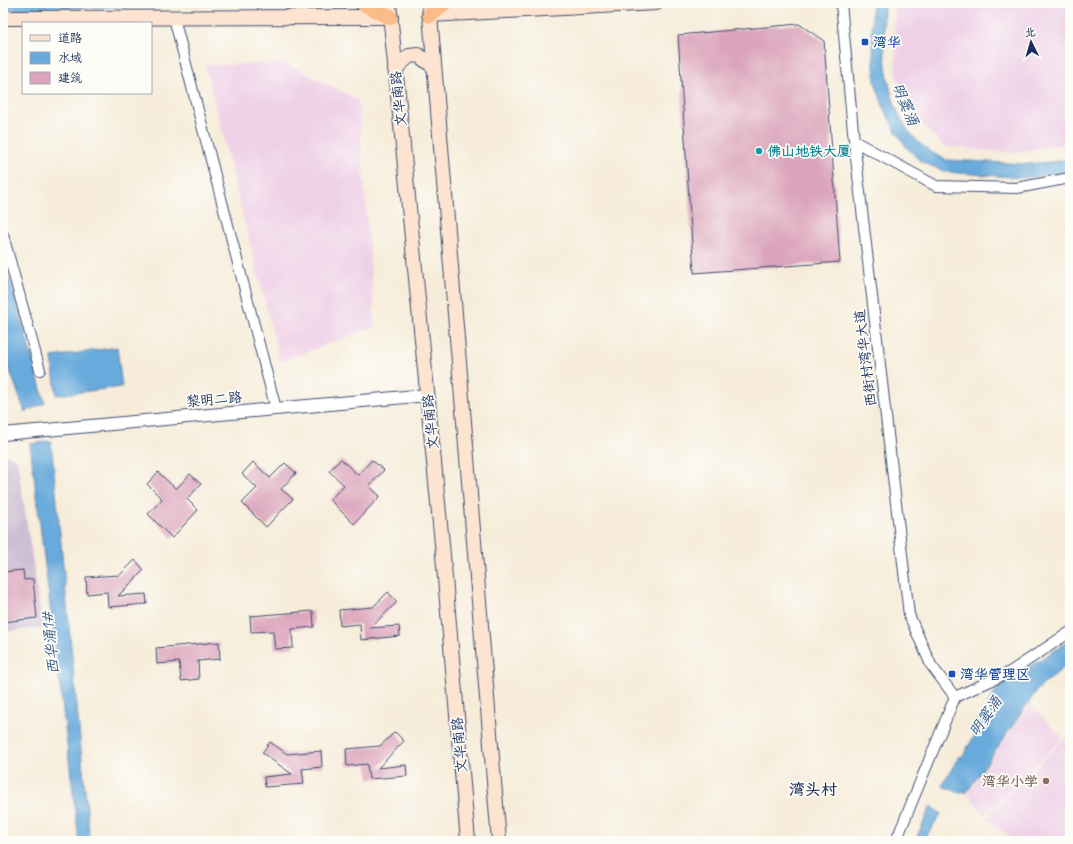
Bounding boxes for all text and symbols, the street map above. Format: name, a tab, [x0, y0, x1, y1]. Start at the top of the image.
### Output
legend	[22, 22, 152, 94]
north arrow	[1011, 22, 1051, 62]
text: 北	[1024, 25, 1036, 39]
text: 道路	[58, 30, 82, 45]
place label: 湾华	[873, 33, 901, 51]
marker: 湾华	[860, 37, 870, 47]
text: 水域	[58, 50, 82, 65]
text: 建筑	[58, 70, 82, 85]
street label: 文华南路	[386, 70, 410, 128]
water label: 明窦涌	[888, 80, 924, 129]
place label: 佛山地铁大厦	[767, 142, 851, 160]
marker: 佛山地铁大厦	[754, 146, 764, 156]
street label: 西街村湾华大道	[850, 308, 880, 408]
street label: 黎明二路	[185, 388, 243, 410]
street label: 文华南路	[418, 393, 442, 451]
water label: 西华涌1#	[37, 609, 63, 675]
place label: 湾华管理区	[960, 665, 1030, 683]
marker: 湾华管理区	[947, 669, 957, 679]
water label: 明窦涌	[964, 691, 1006, 740]
street label: 文华南路	[448, 716, 470, 774]
place label: 湾华小学	[982, 772, 1038, 790]
marker: 湾华小学	[1041, 776, 1051, 786]
district label: 湾头村	[789, 779, 837, 799]

